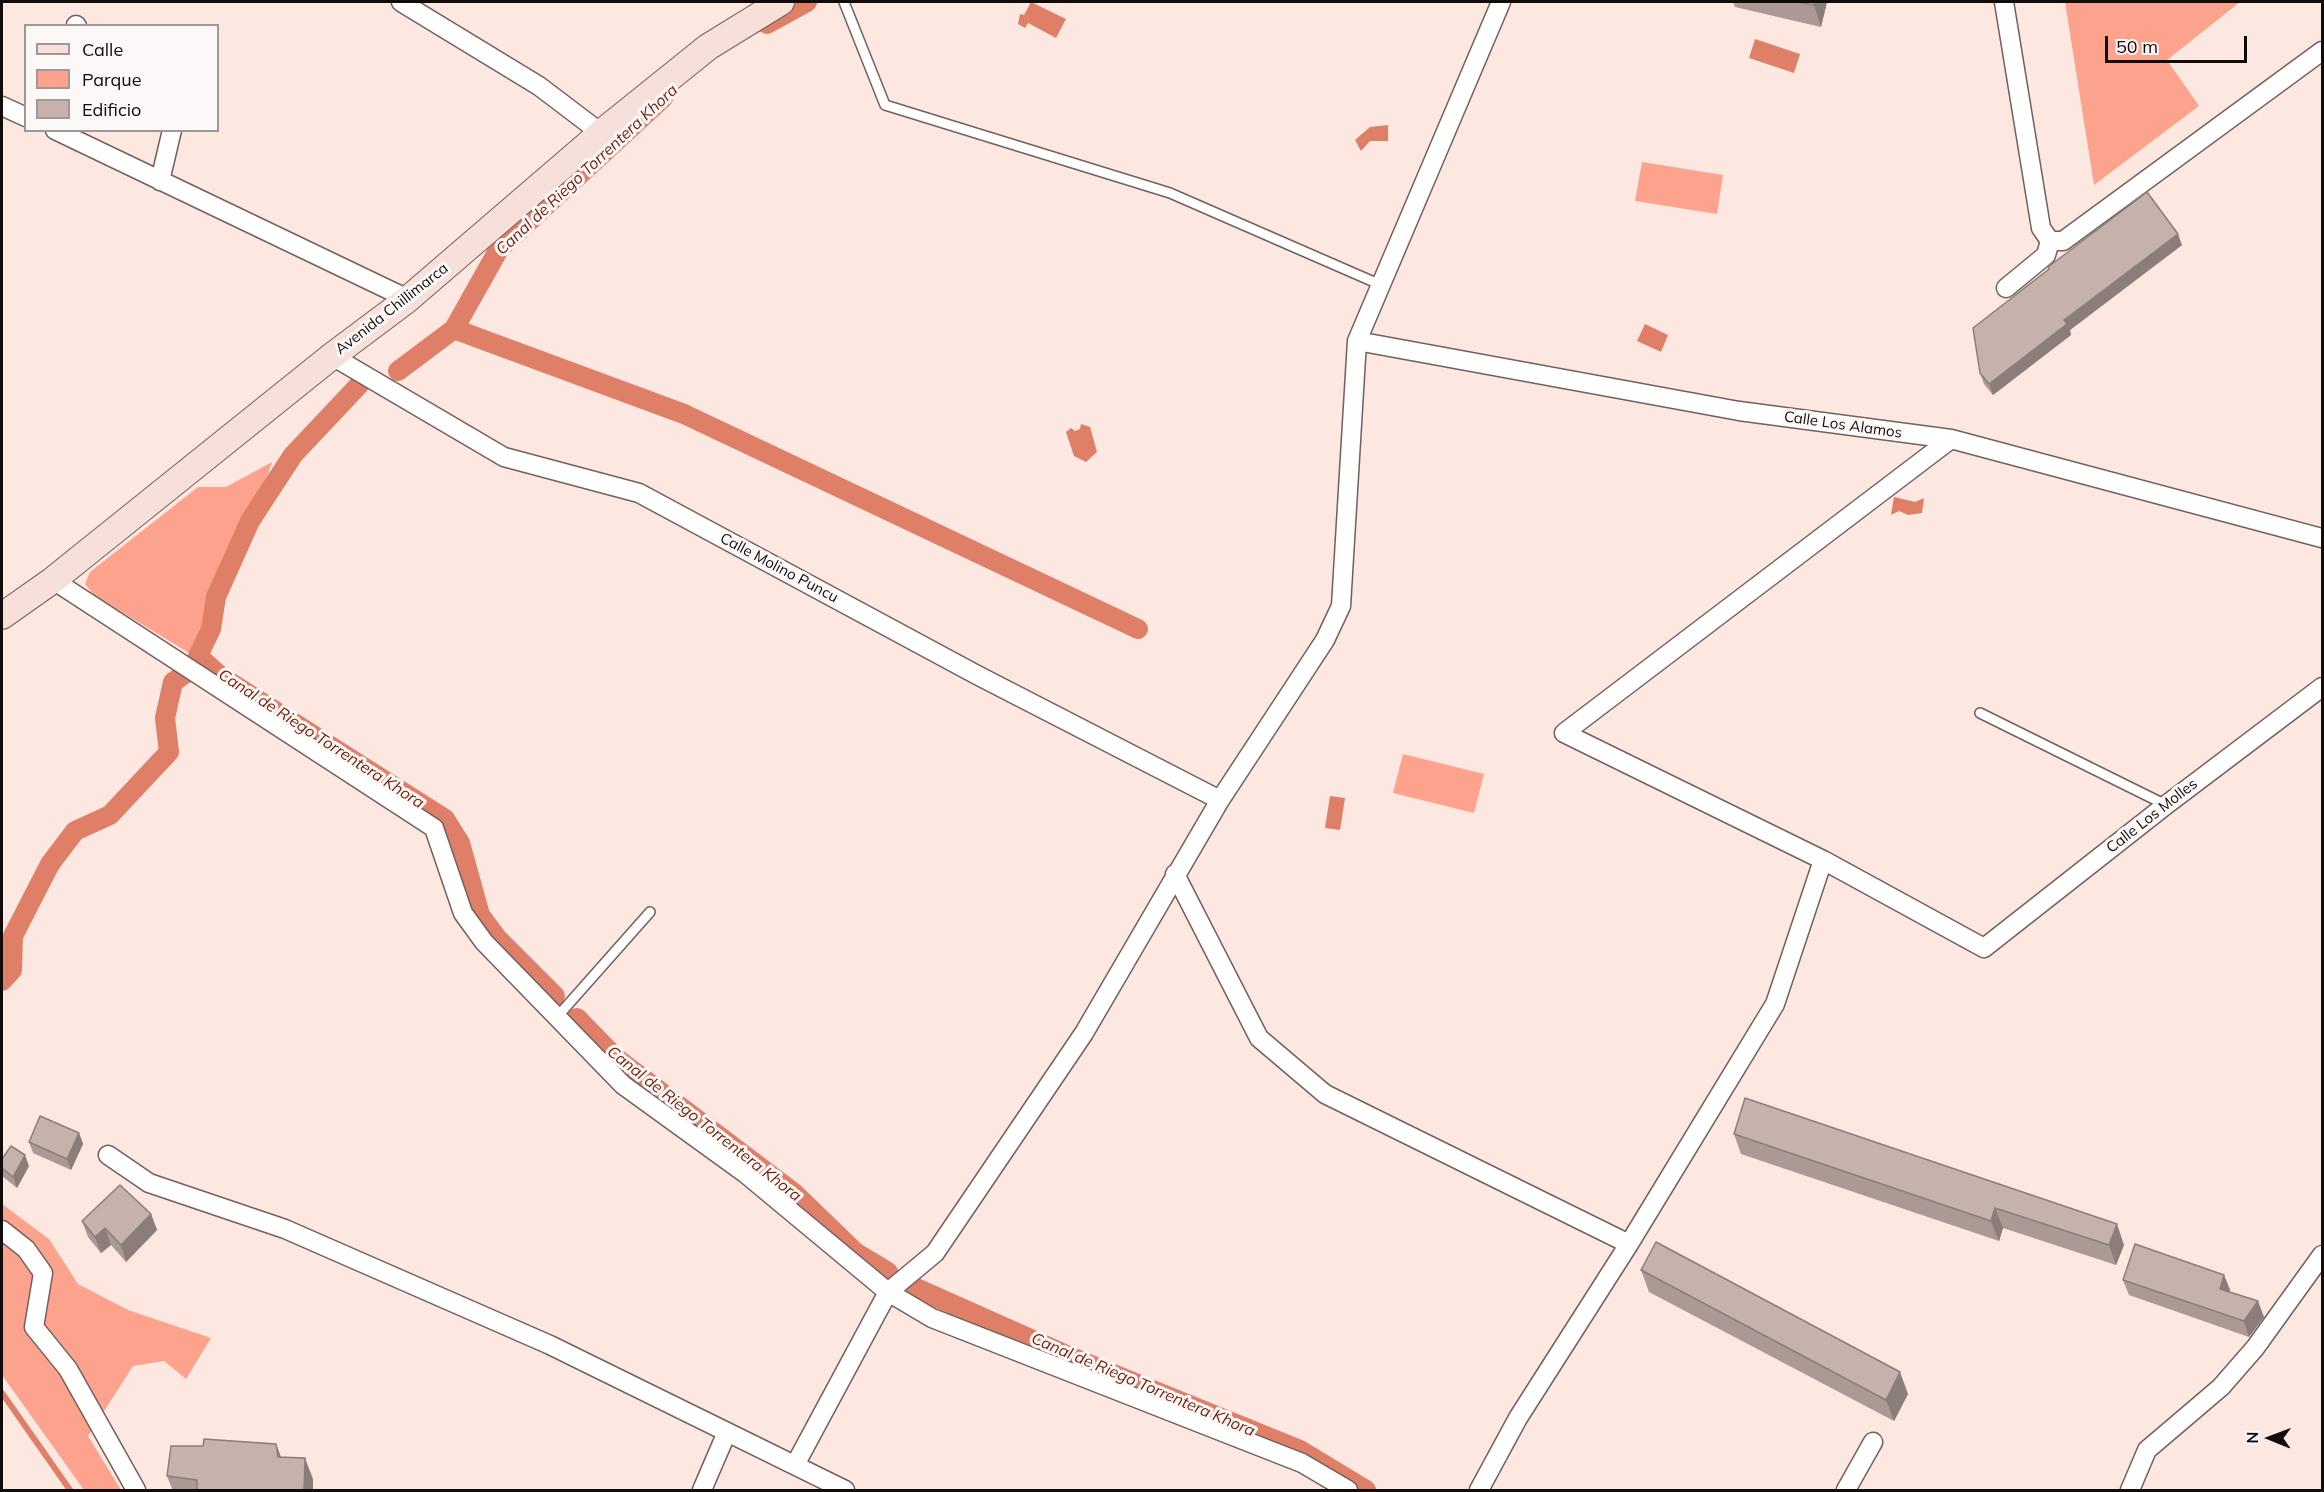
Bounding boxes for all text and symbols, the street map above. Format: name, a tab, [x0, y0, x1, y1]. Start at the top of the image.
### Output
legend	[24, 24, 219, 132]
scale bar	[2108, 24, 2250, 62]
text: 50 m	[2116, 35, 2158, 58]
text: Calle	[82, 38, 123, 61]
text: Parque	[82, 68, 141, 91]
water label: Canal de Riego Torrentera Khora	[492, 81, 682, 259]
text: Edificio	[82, 98, 141, 121]
street label: Avenida Chillimarca	[332, 259, 452, 359]
street label: Calle Los Alamos	[1783, 408, 1903, 442]
street label: Calle Molino Puncu	[717, 529, 841, 607]
water label: Canal de Riego Torrentera Khora	[215, 665, 427, 813]
street label: Calle Los Molles	[2103, 775, 2201, 857]
water label: Canal de Riego Torrentera Khora	[603, 1042, 805, 1206]
water label: Canal de Riego Torrentera Khora	[1028, 1329, 1258, 1441]
north arrow	[2240, 1408, 2300, 1468]
text: N	[2242, 1431, 2262, 1444]

